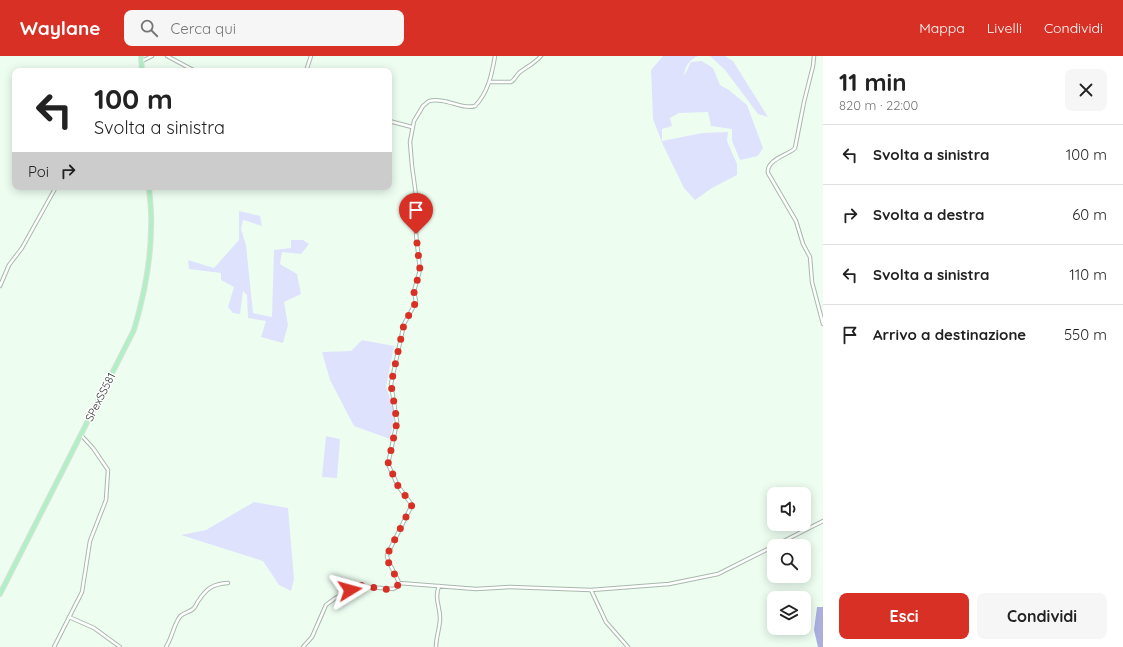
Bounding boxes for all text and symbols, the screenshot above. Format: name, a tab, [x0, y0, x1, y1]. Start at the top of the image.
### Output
search box	[124, 10, 404, 46]
text: Waylane	[20, 16, 100, 40]
icon: search	[138, 17, 160, 39]
text: Cerca qui	[170, 19, 236, 38]
text: Mappa	[919, 19, 965, 37]
text: Livelli	[987, 19, 1022, 37]
text: Condividi	[1044, 19, 1103, 37]
text: 11 min	[839, 67, 907, 97]
button: close	[1065, 69, 1107, 111]
text: 100 m	[94, 81, 173, 116]
icon: left	[28, 84, 80, 136]
text: 820 m · 22:00	[839, 97, 918, 113]
text: Svolta a sinistra	[94, 116, 225, 139]
icon: left	[839, 144, 861, 166]
text: Svolta a sinistra	[873, 145, 989, 164]
text: 100 m	[1066, 145, 1107, 164]
icon: right	[57, 160, 79, 182]
text: Poi	[28, 162, 49, 181]
pin	[399, 193, 433, 234]
icon: arrive	[405, 199, 427, 221]
icon: right	[839, 204, 861, 226]
text: Svolta a destra	[873, 205, 984, 224]
text: 60 m	[1072, 205, 1107, 224]
icon: left	[839, 264, 861, 286]
text: Svolta a sinistra	[873, 265, 989, 284]
text: 110 m	[1069, 265, 1107, 284]
icon: arrive	[839, 324, 861, 346]
text: Arrivo a destinazione	[873, 325, 1026, 344]
text: 550 m	[1064, 325, 1107, 344]
street label: SPexSS581	[82, 370, 118, 424]
map controls	[767, 487, 811, 635]
button: sound	[767, 487, 811, 531]
button: search	[767, 539, 811, 583]
position arrow	[329, 569, 371, 611]
button: layers	[767, 591, 811, 635]
button: Esci	[839, 593, 969, 639]
button: Condividi	[977, 593, 1107, 639]

